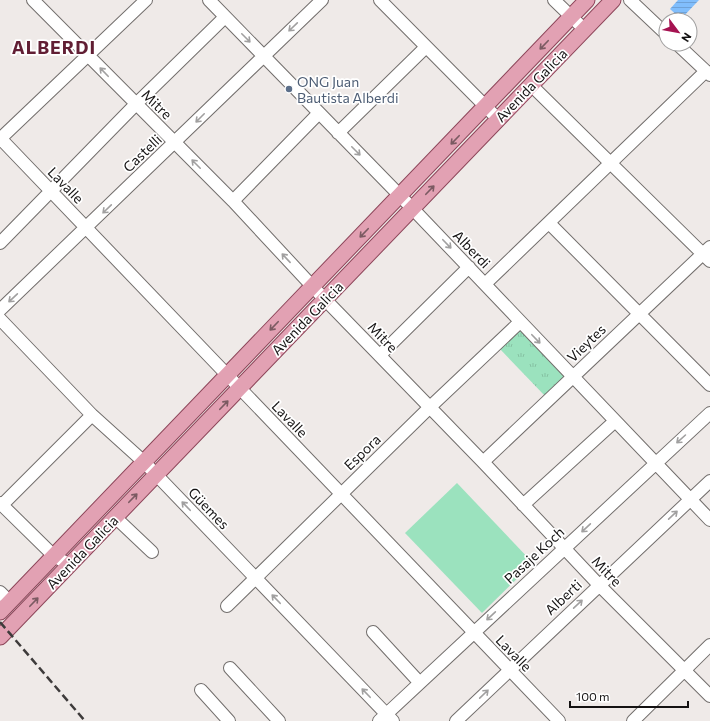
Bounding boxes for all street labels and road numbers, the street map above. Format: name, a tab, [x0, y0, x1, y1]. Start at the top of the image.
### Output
street label: Avenida Galicia	[492, 45, 570, 125]
street label: Mitre	[138, 86, 176, 122]
street label: Castelli	[119, 131, 165, 175]
street label: Lavalle	[45, 163, 87, 207]
street label: Alberdi	[450, 227, 494, 271]
street label: Avenida Galicia	[268, 278, 346, 358]
street label: Mitre	[365, 318, 401, 356]
street label: Vieytes	[563, 321, 609, 365]
street label: Lavalle	[269, 397, 311, 441]
street label: Espora	[340, 431, 384, 473]
street label: Güemes	[185, 484, 233, 532]
street label: Avenida Galicia	[43, 512, 121, 592]
street label: Pasaje Koch	[501, 523, 567, 587]
street label: Mitre	[589, 552, 625, 590]
street label: Alberti	[541, 576, 585, 618]
street label: Lavalle	[493, 631, 535, 675]

